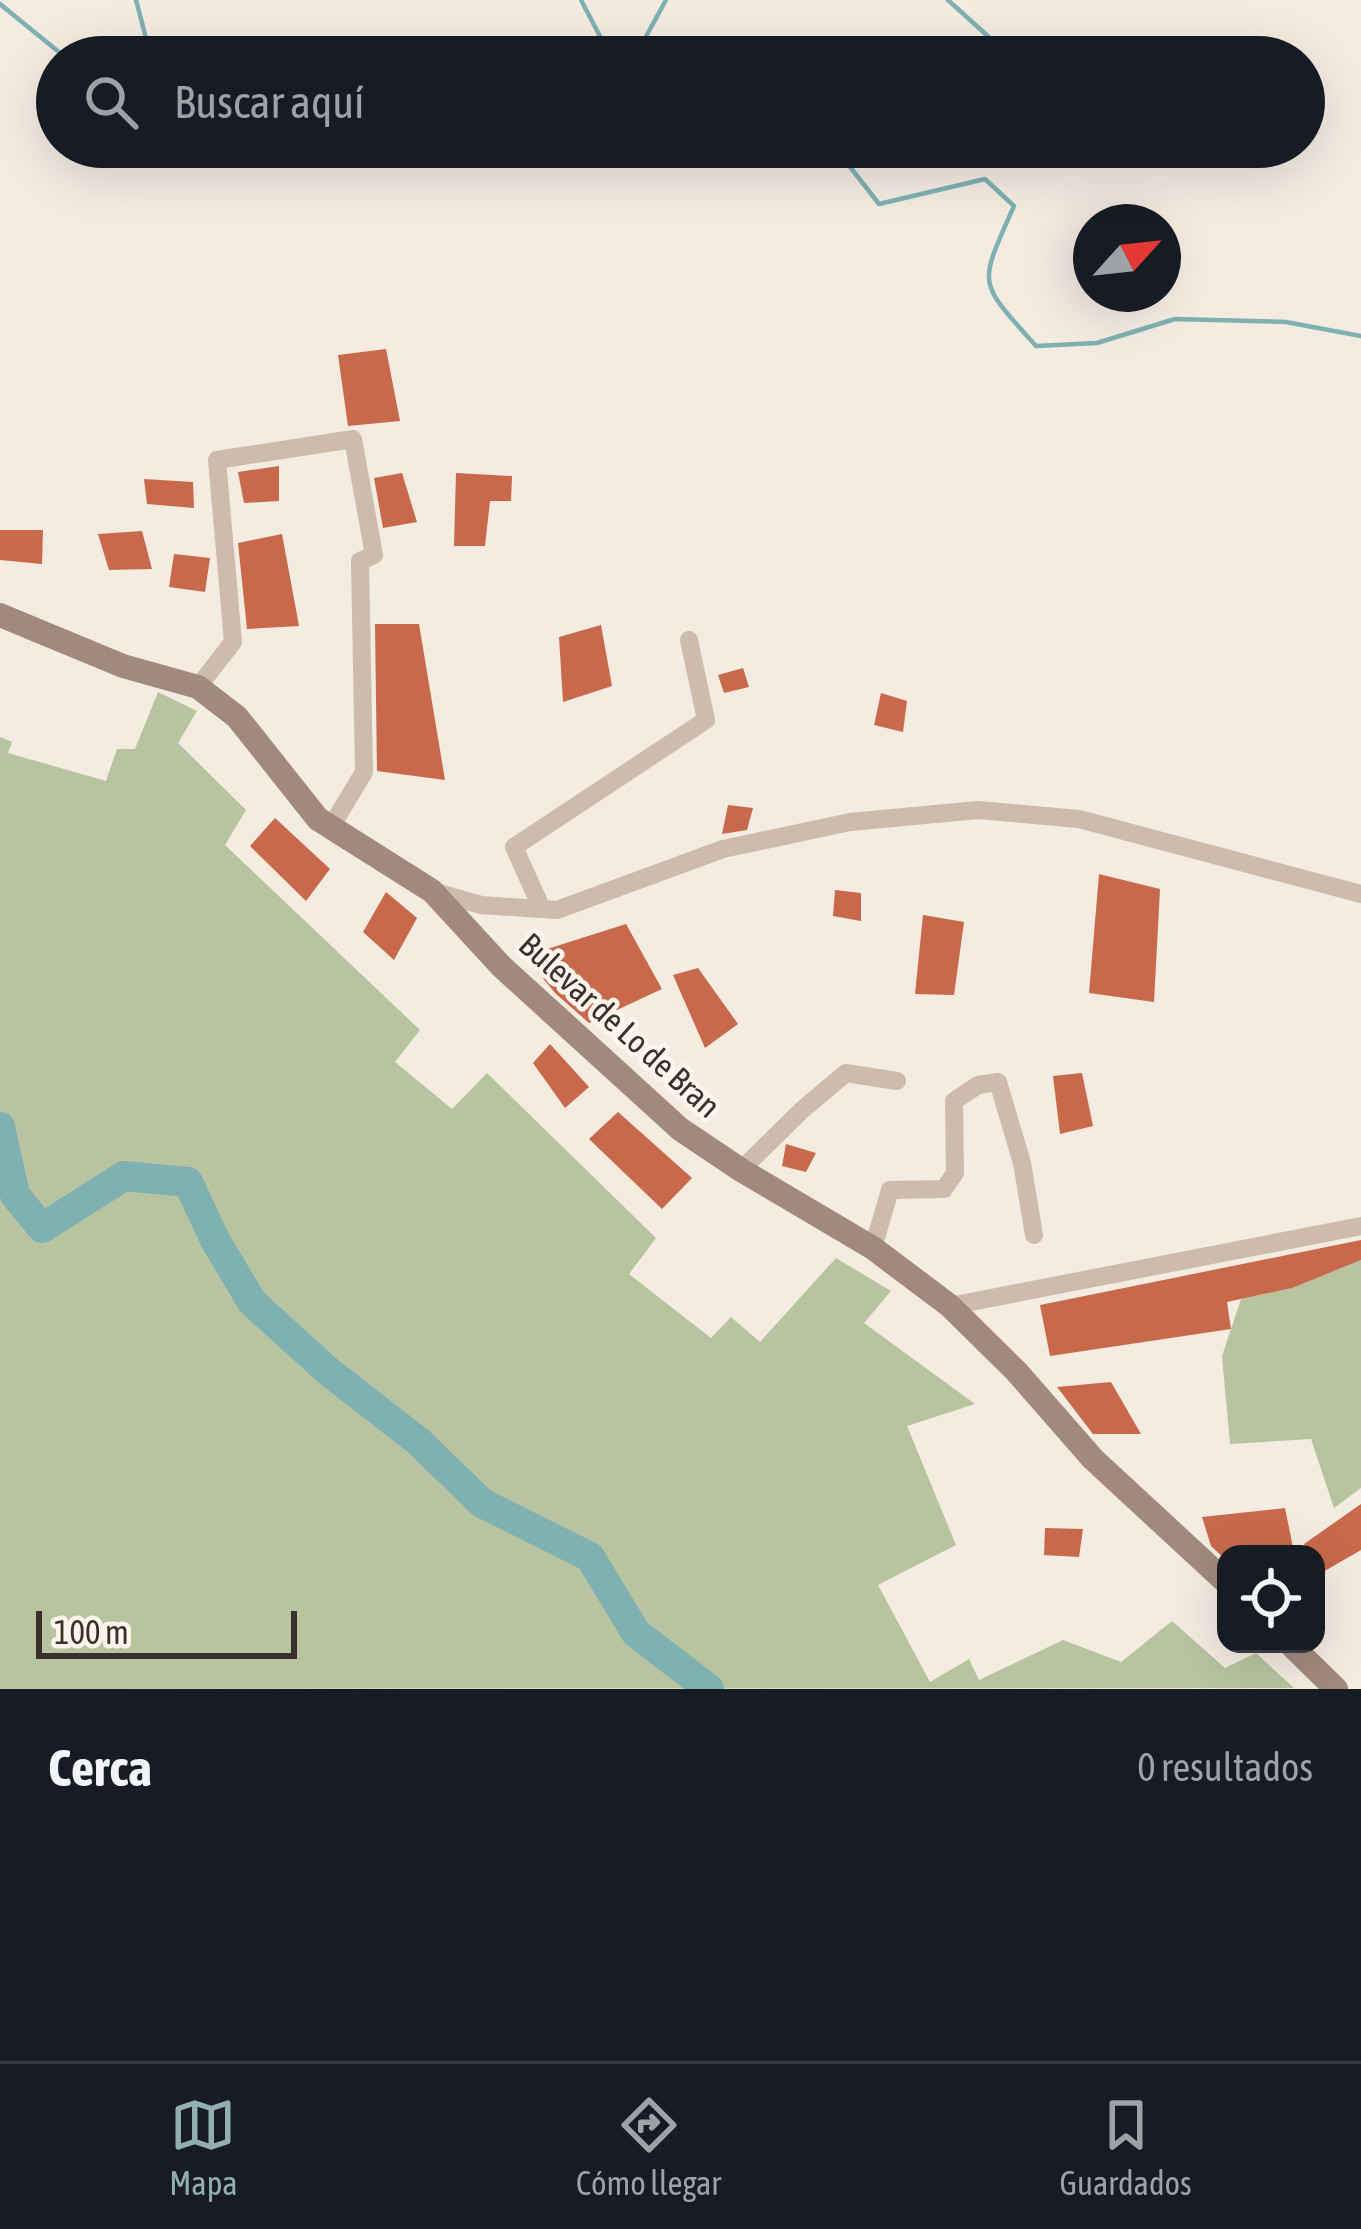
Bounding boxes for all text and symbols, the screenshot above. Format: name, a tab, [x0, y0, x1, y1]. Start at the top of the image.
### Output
search box	[36, 36, 1325, 168]
icon: search	[78, 69, 144, 135]
text: Buscar aquí	[174, 76, 364, 128]
north arrow	[1073, 204, 1181, 312]
street label: Bulevar de Lo de Bran	[512, 925, 728, 1125]
map controls	[1217, 1545, 1325, 1653]
button: locate	[1217, 1545, 1325, 1653]
scale bar	[36, 1605, 297, 1658]
text: 100 m	[54, 1613, 129, 1651]
text: Cerca	[48, 1738, 152, 1797]
text: 0 resultados	[1137, 1745, 1313, 1789]
tab: Mapa	[169, 2092, 238, 2202]
tab: Cómo llegar	[576, 2092, 721, 2202]
tab: Guardados	[1059, 2092, 1192, 2202]

